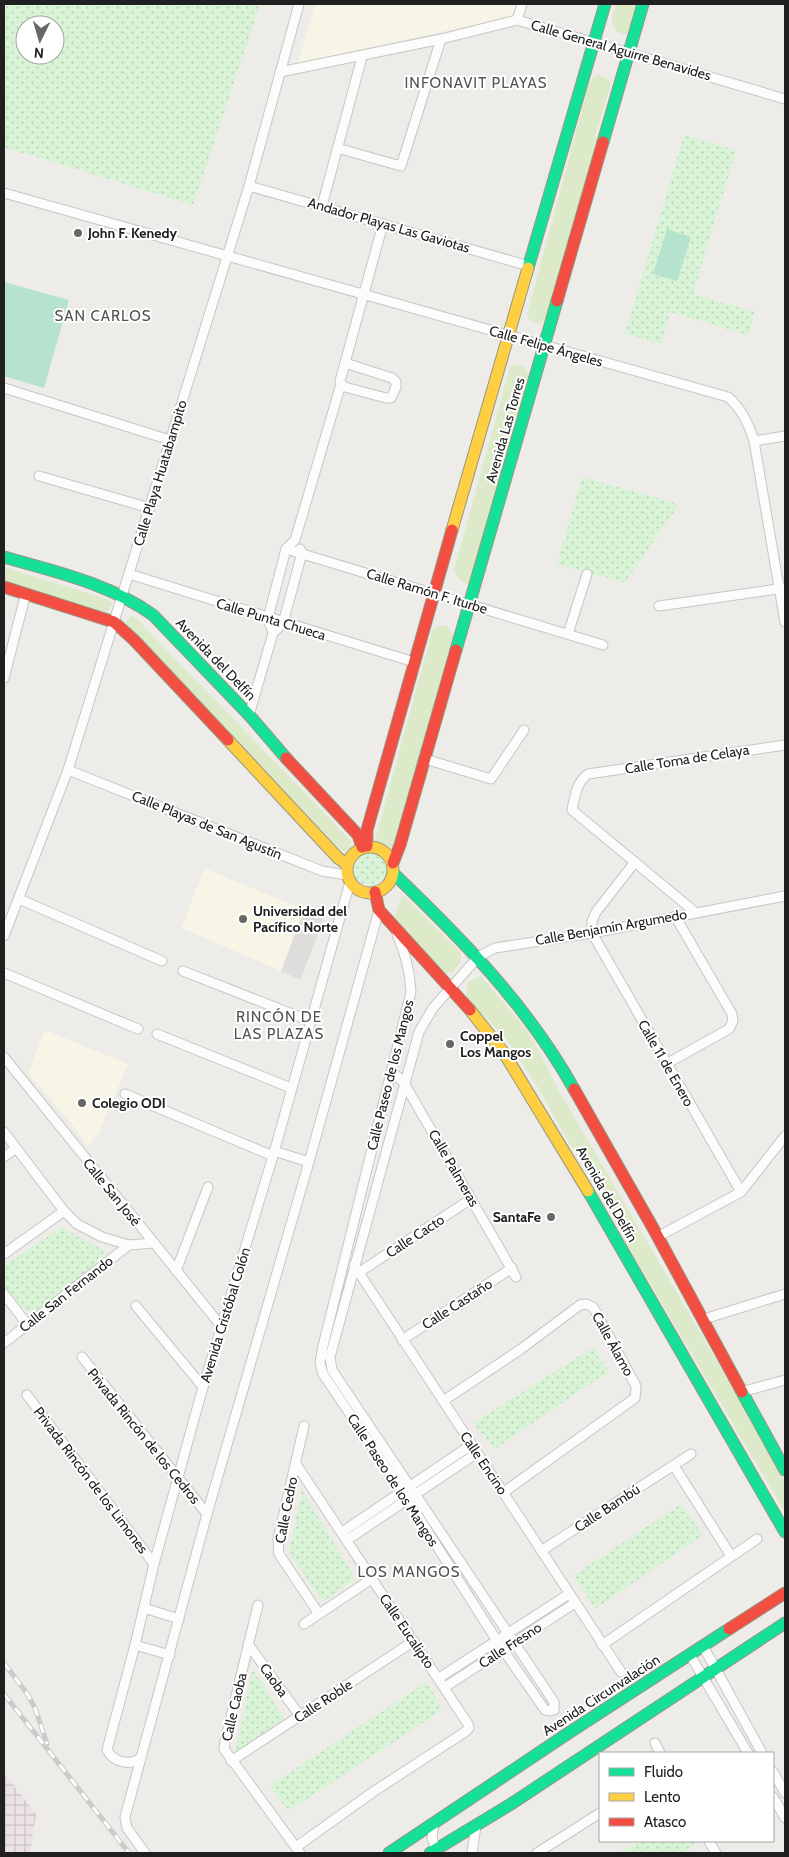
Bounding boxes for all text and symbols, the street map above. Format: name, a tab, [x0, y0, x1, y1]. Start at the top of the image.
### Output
north arrow	[15, 15, 65, 65]
street label: Calle General Aguirre Benavides	[529, 16, 713, 84]
text: N	[33, 44, 45, 62]
district label: INFONAVIT PLAYAS	[405, 74, 548, 92]
street label: Andador Playas Las Gaviotas	[306, 193, 472, 257]
place label: John F. Kenedy	[87, 224, 177, 242]
marker: John F. Kenedy	[72, 227, 84, 239]
district label: SAN CARLOS	[55, 307, 151, 325]
street label: Calle Felipe Ángeles	[487, 321, 605, 371]
street label: Avenida Las Torres	[481, 375, 529, 485]
street label: Calle Playa Huatabampito	[129, 398, 191, 548]
street label: Calle Ramón F. Iturbe	[364, 564, 490, 618]
street label: Calle Punta Chueca	[214, 594, 328, 644]
street label: Avenida del Delfín	[172, 614, 260, 704]
street label: Calle Toma de Celaya	[624, 740, 751, 778]
street label: Calle Playas de San Agustín	[129, 787, 285, 863]
place label: Universidad del Pacífico Norte	[253, 902, 347, 936]
street label: Calle Benjamín Argumedo	[534, 905, 689, 949]
marker: Universidad del Pacífico Norte	[237, 913, 249, 925]
street label: Calle Paseo de los Mangos	[363, 998, 418, 1152]
district label: RINCÓN DE LAS PLAZAS	[234, 1007, 324, 1043]
street label: Calle 11 de Enero	[634, 1016, 698, 1110]
place label: Coppel Los Mangos	[460, 1027, 531, 1061]
marker: Coppel Los Mangos	[444, 1038, 456, 1050]
place label: Colegio ODI	[92, 1094, 166, 1112]
marker: Colegio ODI	[76, 1097, 88, 1109]
street label: Calle Palmeras	[425, 1126, 483, 1210]
street label: Avenida del Delfín	[572, 1143, 642, 1245]
street label: Calle San José	[79, 1154, 145, 1230]
place label: SantaFe	[493, 1208, 541, 1226]
street label: Calle Cacto	[382, 1210, 448, 1262]
marker: SantaFe	[545, 1211, 557, 1223]
street label: Avenida Cristóbal Colón	[196, 1245, 254, 1385]
street label: Calle San Fernando	[15, 1252, 117, 1336]
street label: Calle Castaño	[418, 1274, 496, 1333]
street label: Calle Álamo	[588, 1309, 638, 1380]
street label: Privada Rincón de los Cedros	[84, 1364, 204, 1508]
street label: Privada Rincón de los Limones	[30, 1403, 152, 1557]
street label: Calle Paseo de los Mangos	[343, 1410, 443, 1550]
street label: Calle Encino	[456, 1428, 512, 1498]
street label: Calle Cedro	[271, 1475, 301, 1545]
street label: Calle Bambú	[571, 1480, 643, 1536]
district label: LOS MANGOS	[357, 1563, 461, 1581]
street label: Calle Eucalipto	[375, 1590, 439, 1672]
street label: Calle Fresno	[475, 1618, 545, 1672]
street label: Avenida Circunvalación	[539, 1650, 663, 1740]
street label: Caoba	[256, 1660, 292, 1701]
street label: Calle Caoba	[217, 1671, 251, 1743]
street label: Calle Roble	[290, 1675, 356, 1727]
legend	[599, 1752, 774, 1842]
text: Fluido	[644, 1763, 683, 1781]
text: Lento	[644, 1788, 681, 1806]
text: Atasco	[644, 1813, 686, 1831]

